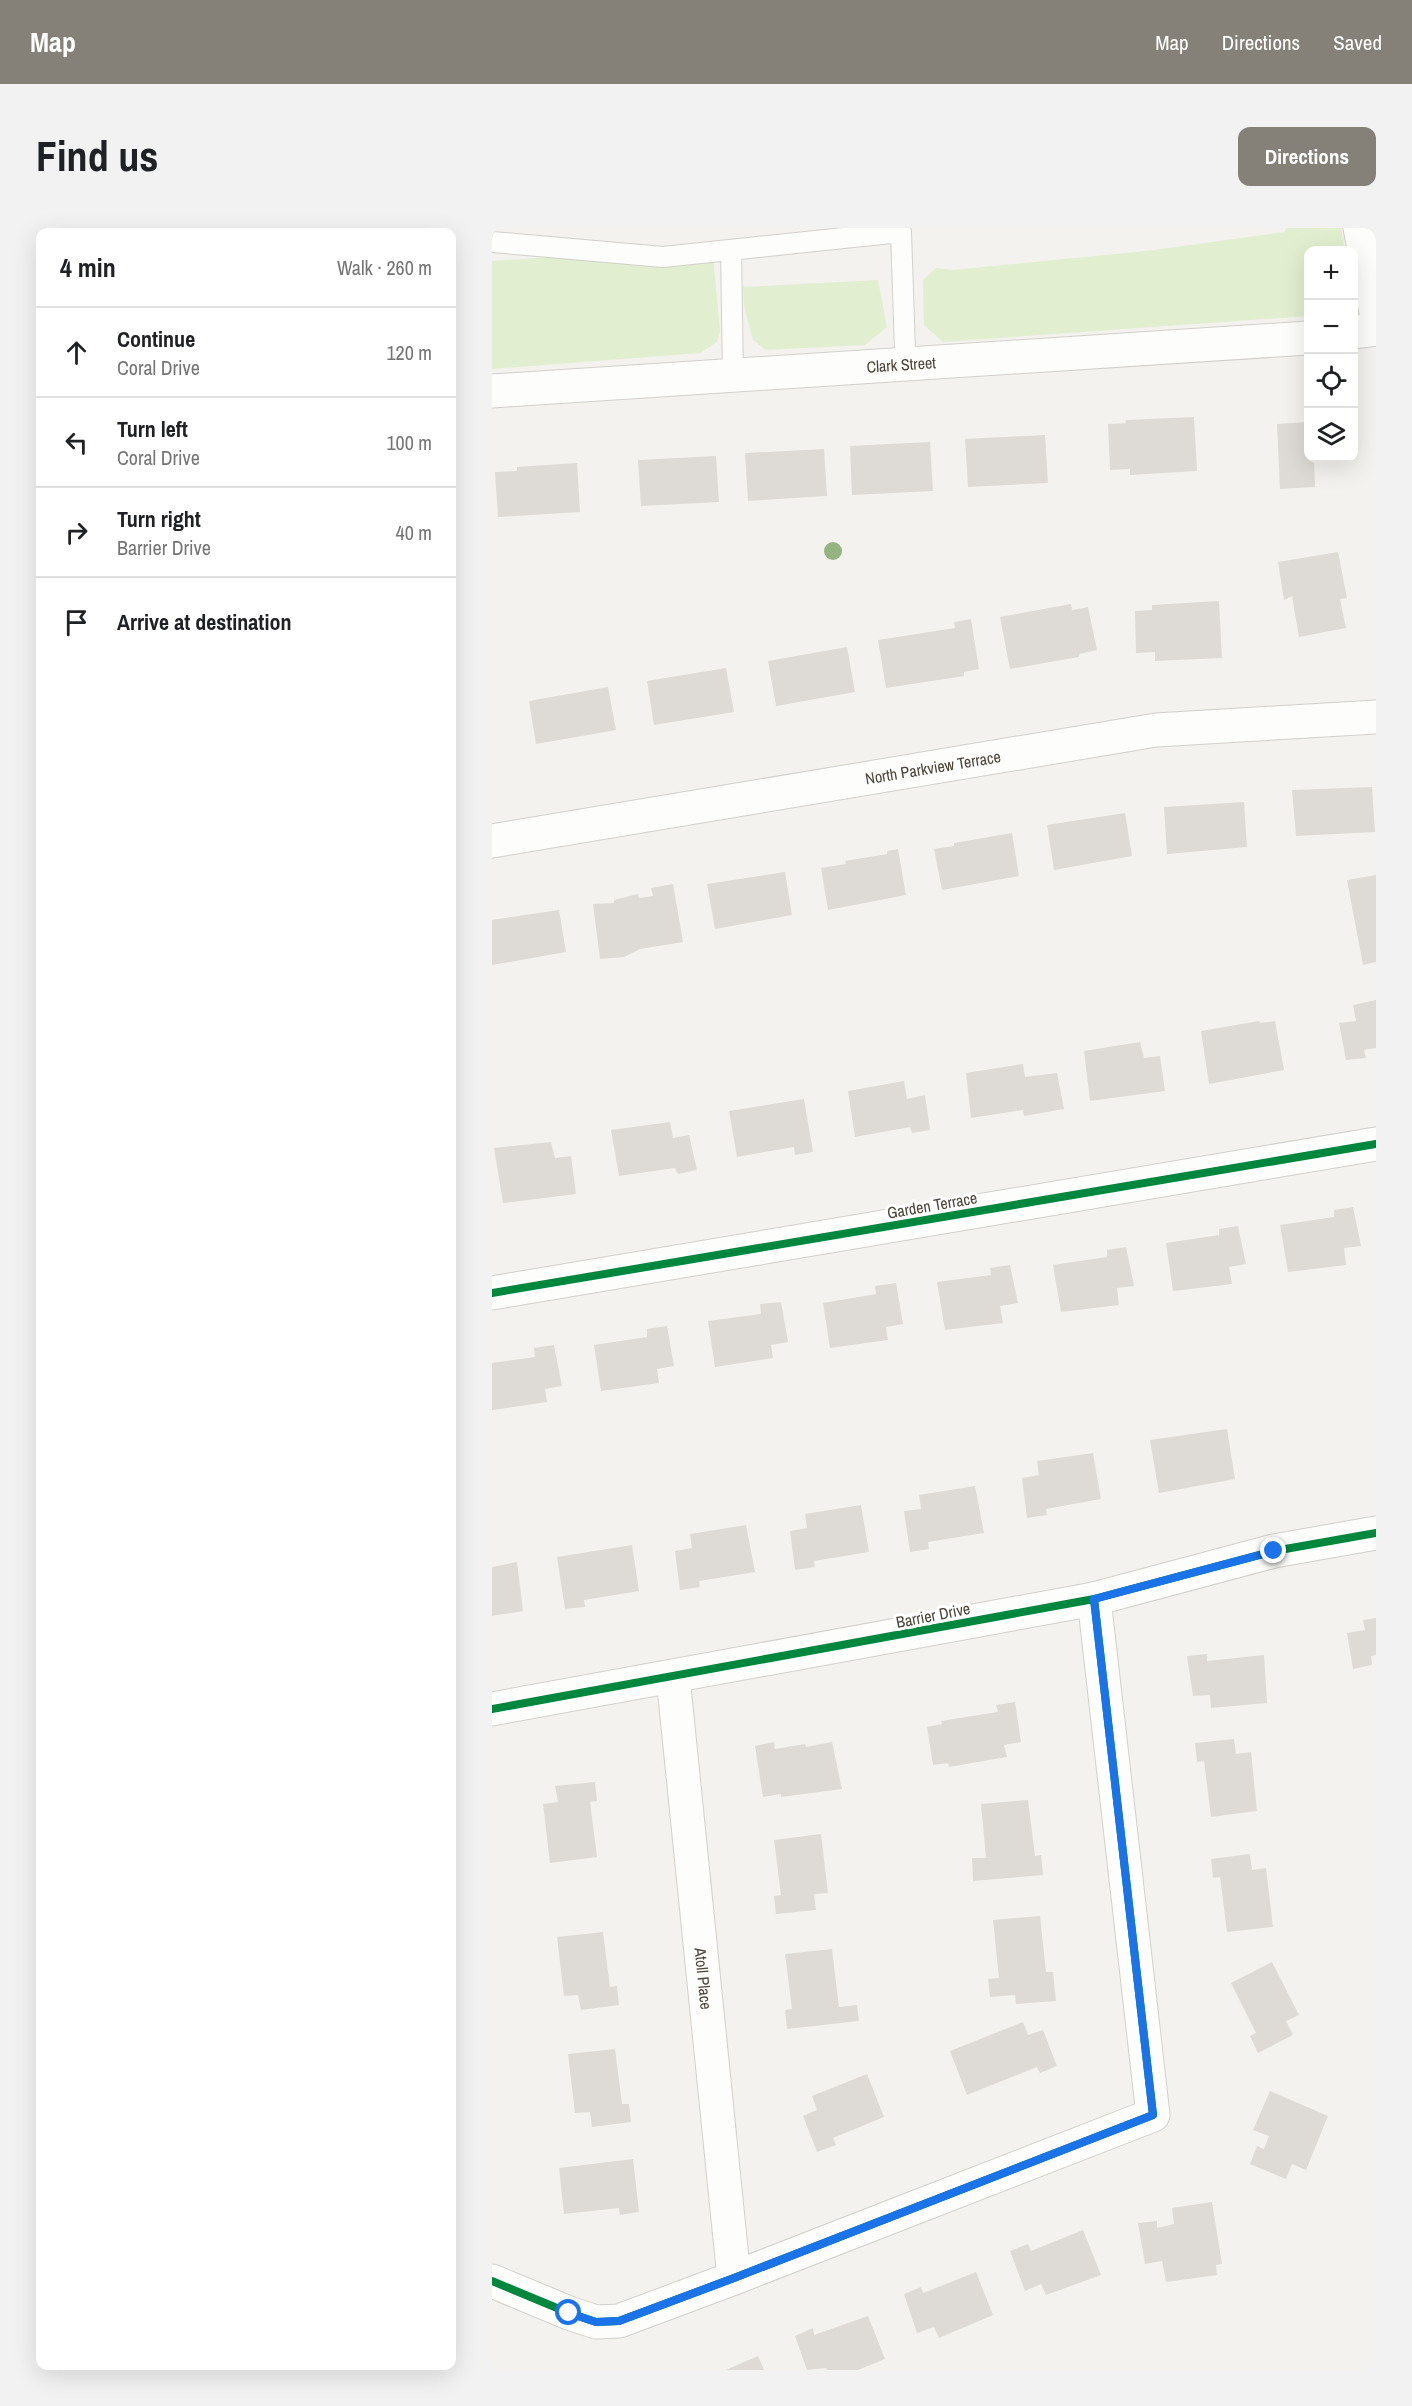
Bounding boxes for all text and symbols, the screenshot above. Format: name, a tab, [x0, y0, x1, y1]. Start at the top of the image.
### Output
text: Map	[30, 23, 76, 61]
text: Map	[1155, 28, 1189, 57]
text: Directions	[1222, 28, 1300, 57]
text: Saved	[1333, 28, 1382, 57]
button: Directions	[1238, 127, 1376, 186]
text: Find us	[36, 128, 158, 184]
map controls	[1304, 246, 1358, 462]
button: +	[1304, 246, 1358, 300]
text: 4 min	[60, 250, 116, 285]
text: Walk · 260 m	[337, 254, 432, 281]
button: −	[1304, 300, 1358, 354]
text: Continue	[117, 324, 195, 354]
icon: ahead	[60, 336, 93, 369]
text: 120 m	[386, 339, 432, 366]
street label: Clark Street	[866, 351, 937, 378]
text: Coral Drive	[117, 354, 200, 381]
button: locate	[1304, 354, 1358, 408]
button: layers	[1304, 408, 1358, 462]
text: Turn left	[117, 414, 188, 444]
icon: left	[60, 426, 93, 459]
text: 100 m	[386, 429, 432, 456]
text: Coral Drive	[117, 444, 200, 471]
text: Turn right	[117, 504, 201, 534]
icon: right	[60, 516, 93, 549]
text: 40 m	[396, 519, 432, 546]
text: Barrier Drive	[117, 534, 211, 561]
icon: arrive	[60, 606, 93, 639]
text: Arrive at destination	[117, 607, 291, 637]
street label: North Parkview Terrace	[864, 745, 1002, 789]
street label: Garden Terrace	[885, 1186, 979, 1224]
route end	[1260, 1537, 1286, 1563]
street label: Barrier Drive	[894, 1597, 972, 1633]
street label: Atoll Place	[689, 1945, 718, 2010]
route start	[555, 2299, 581, 2325]

